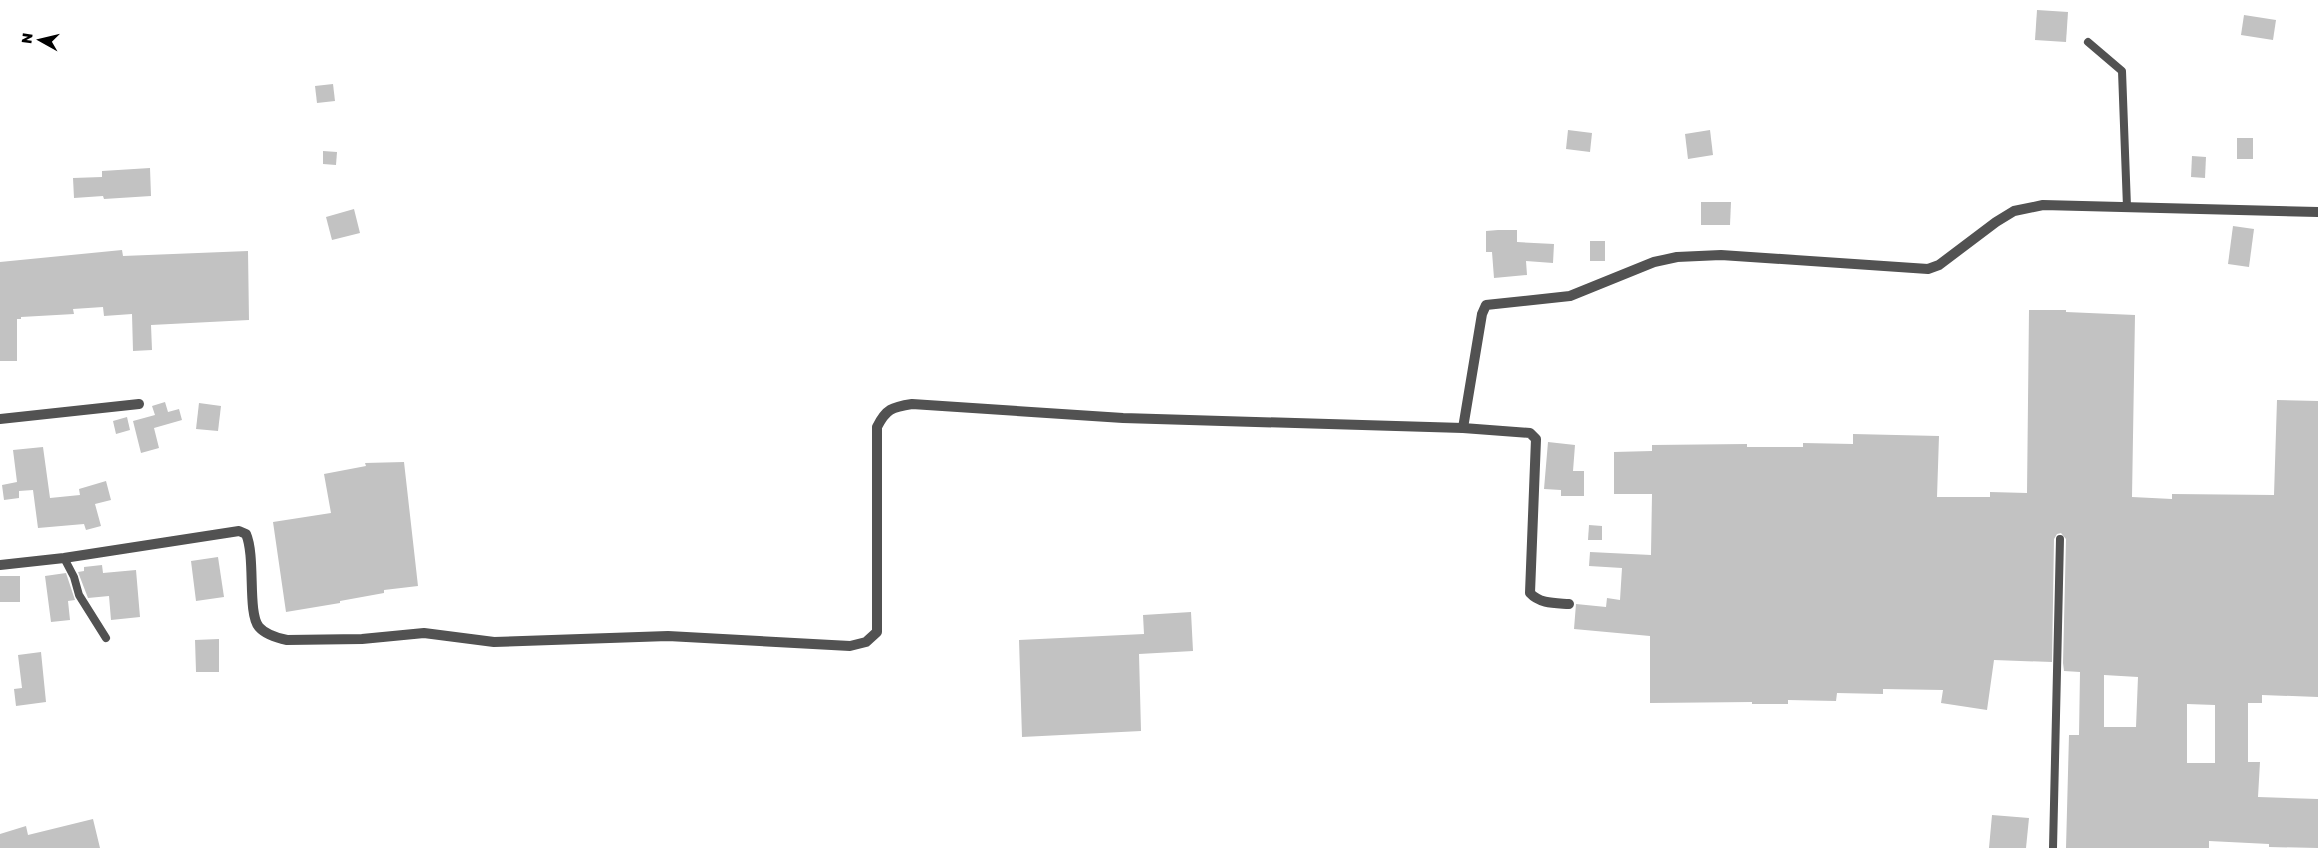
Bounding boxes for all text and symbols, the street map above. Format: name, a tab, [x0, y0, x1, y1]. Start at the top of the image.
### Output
north arrow	[15, 15, 65, 65]
text: N	[17, 32, 36, 45]

